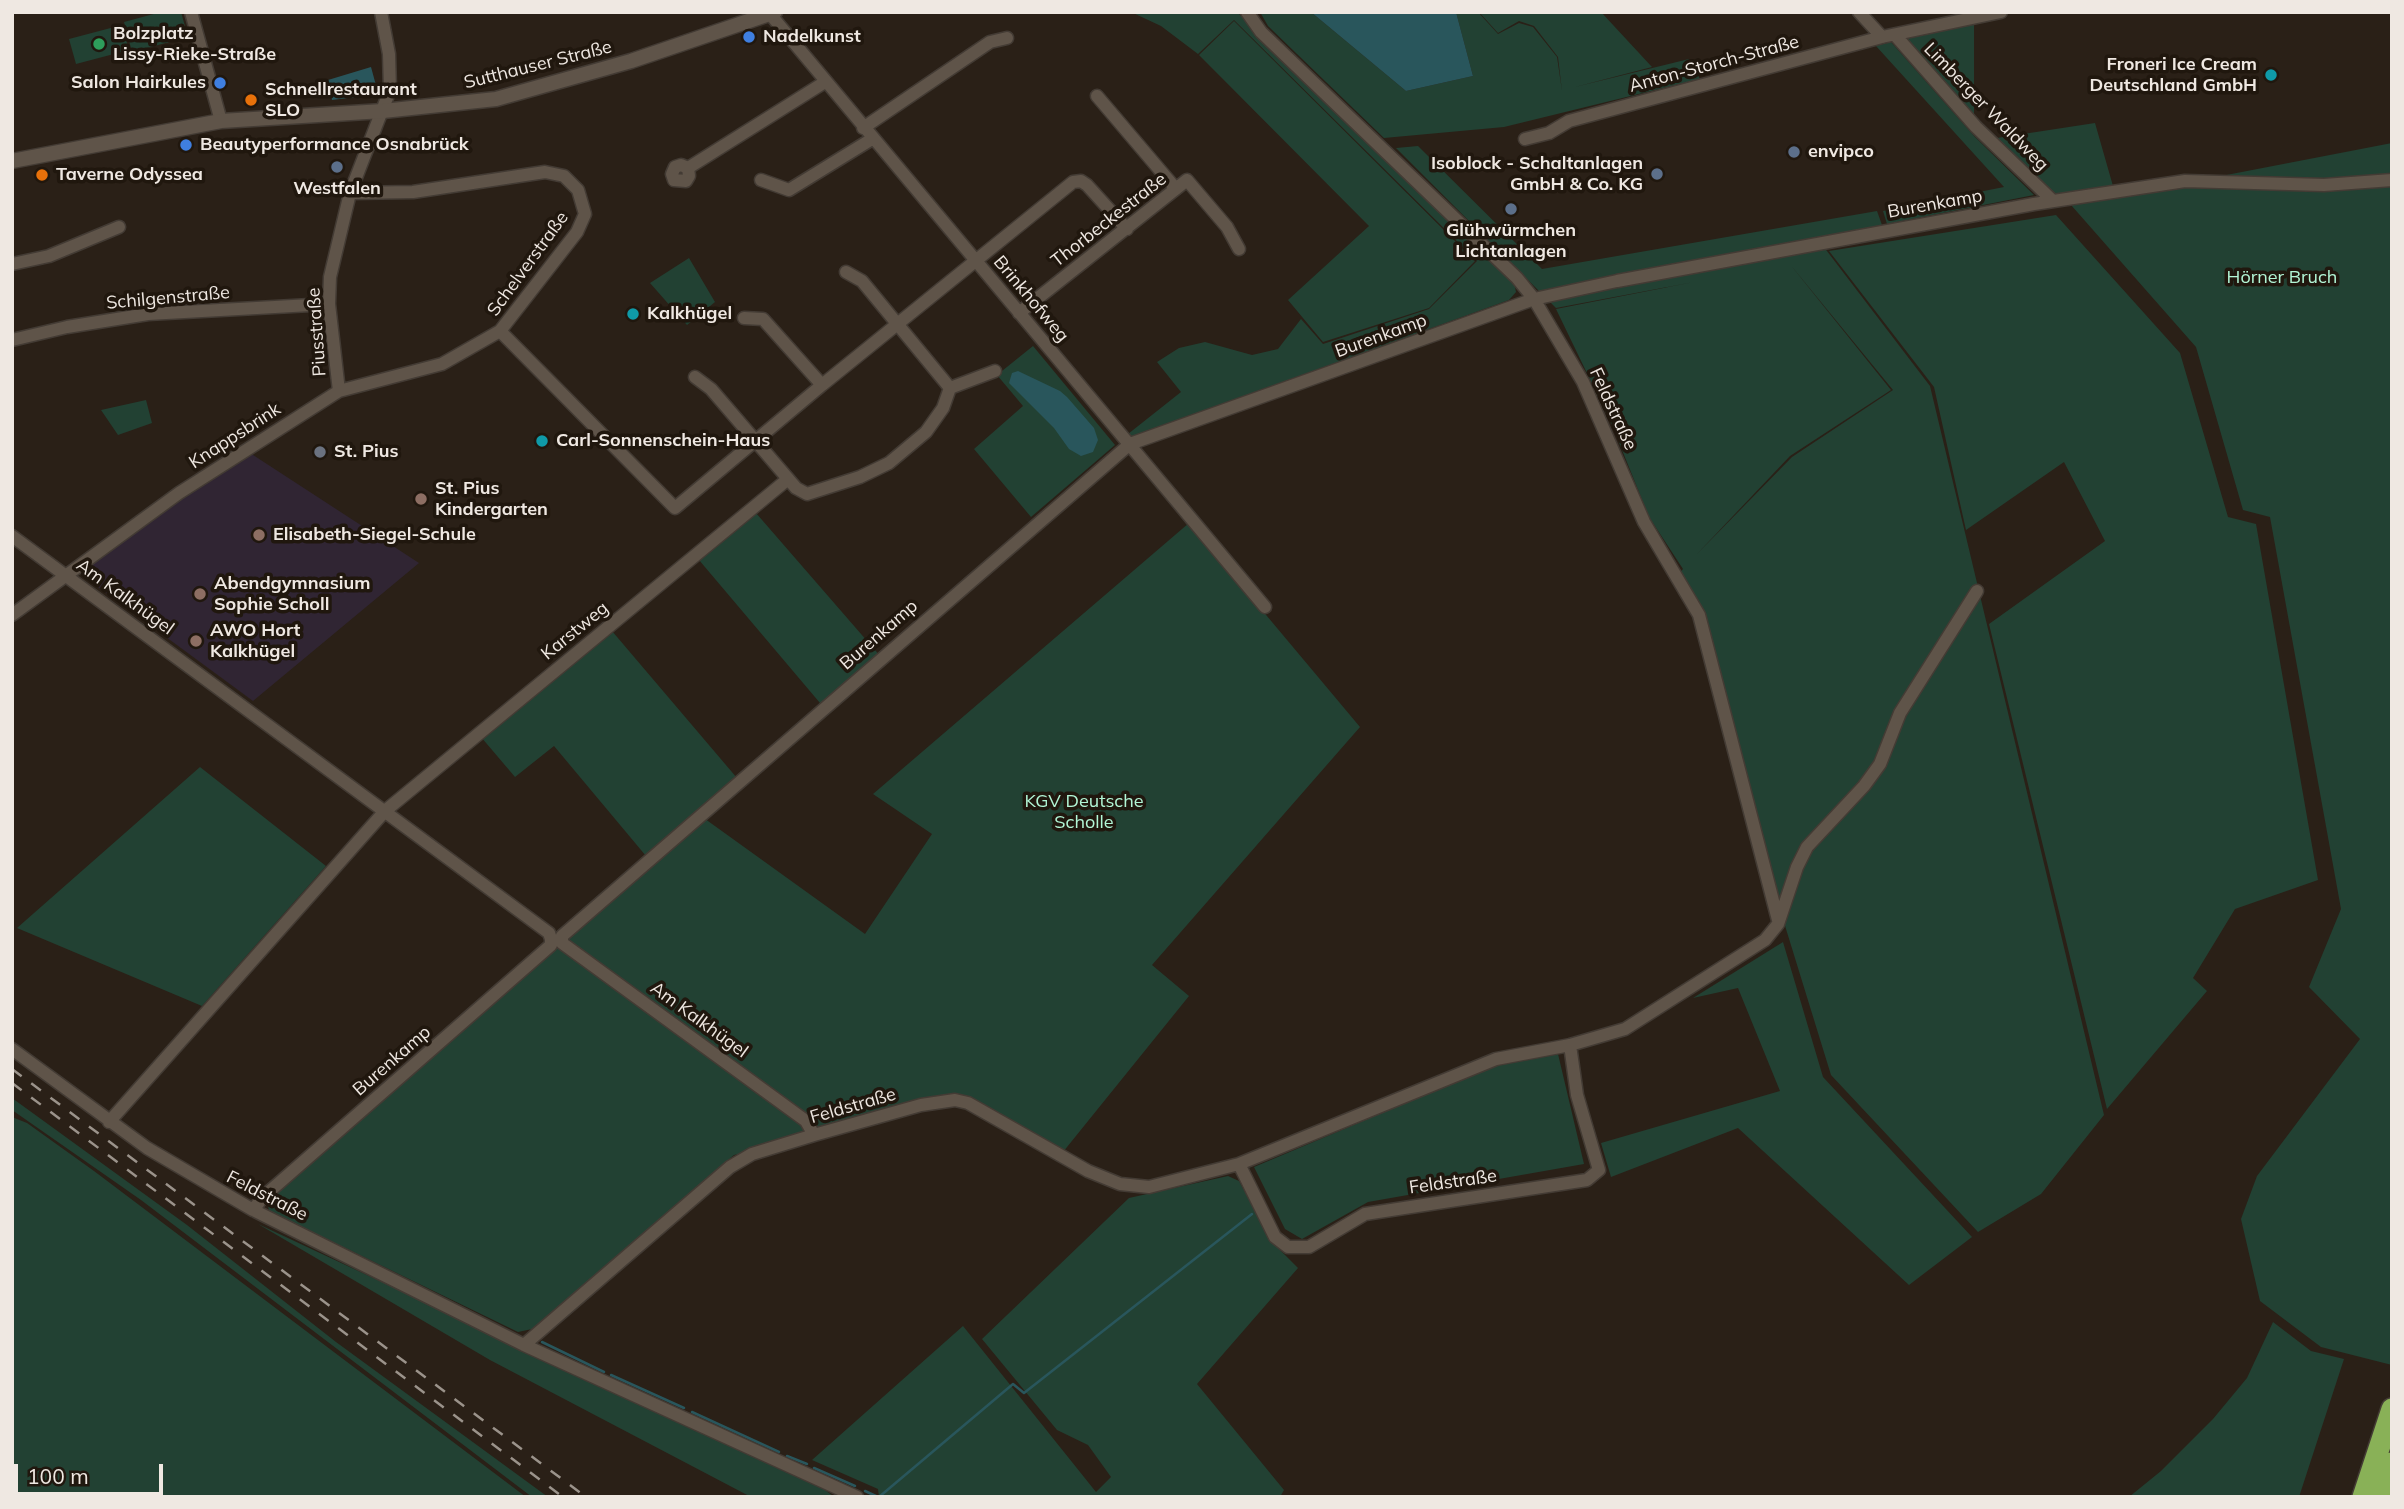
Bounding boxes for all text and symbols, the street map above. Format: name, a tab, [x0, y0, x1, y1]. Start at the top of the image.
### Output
place label: Bolzplatz Lissy-Rieke-Straße	[113, 23, 276, 66]
place label: Nadelkunst	[763, 26, 861, 48]
marker: Nadelkunst	[741, 29, 757, 45]
street label: Anton-Storch-Straße	[1627, 31, 1801, 97]
marker: Bolzplatz Lissy-Rieke-Straße	[91, 36, 107, 52]
street label: Sutthauser Straße	[462, 36, 614, 94]
street label: Limberger Waldweg	[1919, 38, 2053, 176]
place label: Froneri Ice Cream Deutschland GmbH	[2090, 54, 2257, 96]
marker: Froneri Ice Cream Deutschland GmbH	[2263, 67, 2279, 83]
place label: Salon Hairkules	[71, 72, 206, 94]
marker: Salon Hairkules	[212, 75, 228, 91]
place label: Schnellrestaurant SLO	[265, 79, 417, 122]
marker: Schnellrestaurant SLO	[243, 92, 259, 108]
place label: Beautyperformance Osnabrück	[200, 134, 469, 156]
marker: Beautyperformance Osnabrück	[178, 137, 194, 153]
place label: envipco	[1808, 141, 1874, 163]
marker: envipco	[1786, 144, 1802, 160]
place label: Isoblock - Schaltanlagen GmbH & Co. KG	[1431, 153, 1643, 196]
marker: Westfalen	[329, 159, 345, 175]
place label: Taverne Odyssea	[56, 164, 203, 186]
marker: Isoblock - Schaltanlagen GmbH & Co. KG	[1649, 166, 1665, 182]
marker: Taverne Odyssea	[34, 167, 50, 183]
street label: Thorbeckestraße	[1047, 168, 1171, 272]
place label: Westfalen	[293, 178, 381, 200]
street label: Burenkamp	[1886, 185, 1984, 223]
marker: Glühwürmchen Lichtanlagen	[1503, 201, 1519, 217]
street label: Schelverstraße	[483, 207, 573, 321]
place label: Glühwürmchen Lichtanlagen	[1446, 220, 1576, 262]
street label: Brinkhofweg	[989, 252, 1073, 346]
park label: Hörner Bruch	[2227, 267, 2337, 289]
street label: Schilgenstraße	[105, 282, 231, 314]
street label: Piusstraße	[303, 287, 331, 377]
place label: Kalkhügel	[647, 303, 732, 325]
marker: Kalkhügel	[625, 306, 641, 322]
street label: Burenkamp	[1332, 309, 1430, 363]
street label: Feldstraße	[1585, 364, 1641, 454]
street label: Knappsbrink	[185, 398, 285, 474]
place label: Carl-Sonnenschein-Haus	[556, 430, 770, 452]
marker: Carl-Sonnenschein-Haus	[534, 433, 550, 449]
place label: St. Pius	[334, 441, 398, 463]
marker: St. Pius	[312, 444, 328, 460]
place label: St. Pius Kindergarten	[435, 478, 548, 520]
marker: St. Pius Kindergarten	[413, 491, 429, 507]
place label: Elisabeth-Siegel-Schule	[273, 524, 476, 546]
marker: Elisabeth-Siegel-Schule	[251, 527, 267, 543]
street label: Am Kalkhügel	[72, 554, 178, 640]
place label: Abendgymnasium Sophie Scholl	[214, 573, 370, 616]
marker: Abendgymnasium Sophie Scholl	[192, 586, 208, 602]
street label: Burenkamp	[836, 595, 922, 675]
street label: Karstweg	[537, 597, 613, 665]
place label: AWO Hort Kalkhügel	[210, 620, 300, 662]
marker: AWO Hort Kalkhügel	[188, 633, 204, 649]
park label: KGV Deutsche Scholle	[1024, 791, 1144, 834]
street label: Am Kalkhügel	[646, 977, 752, 1063]
street label: Burenkamp	[349, 1021, 435, 1101]
street label: Feldstraße	[808, 1083, 898, 1129]
street label: Feldstraße	[1408, 1165, 1498, 1199]
street label: Feldstraße	[223, 1166, 311, 1226]
scale bar	[18, 1450, 166, 1494]
text: 100 m	[27, 1463, 89, 1489]

